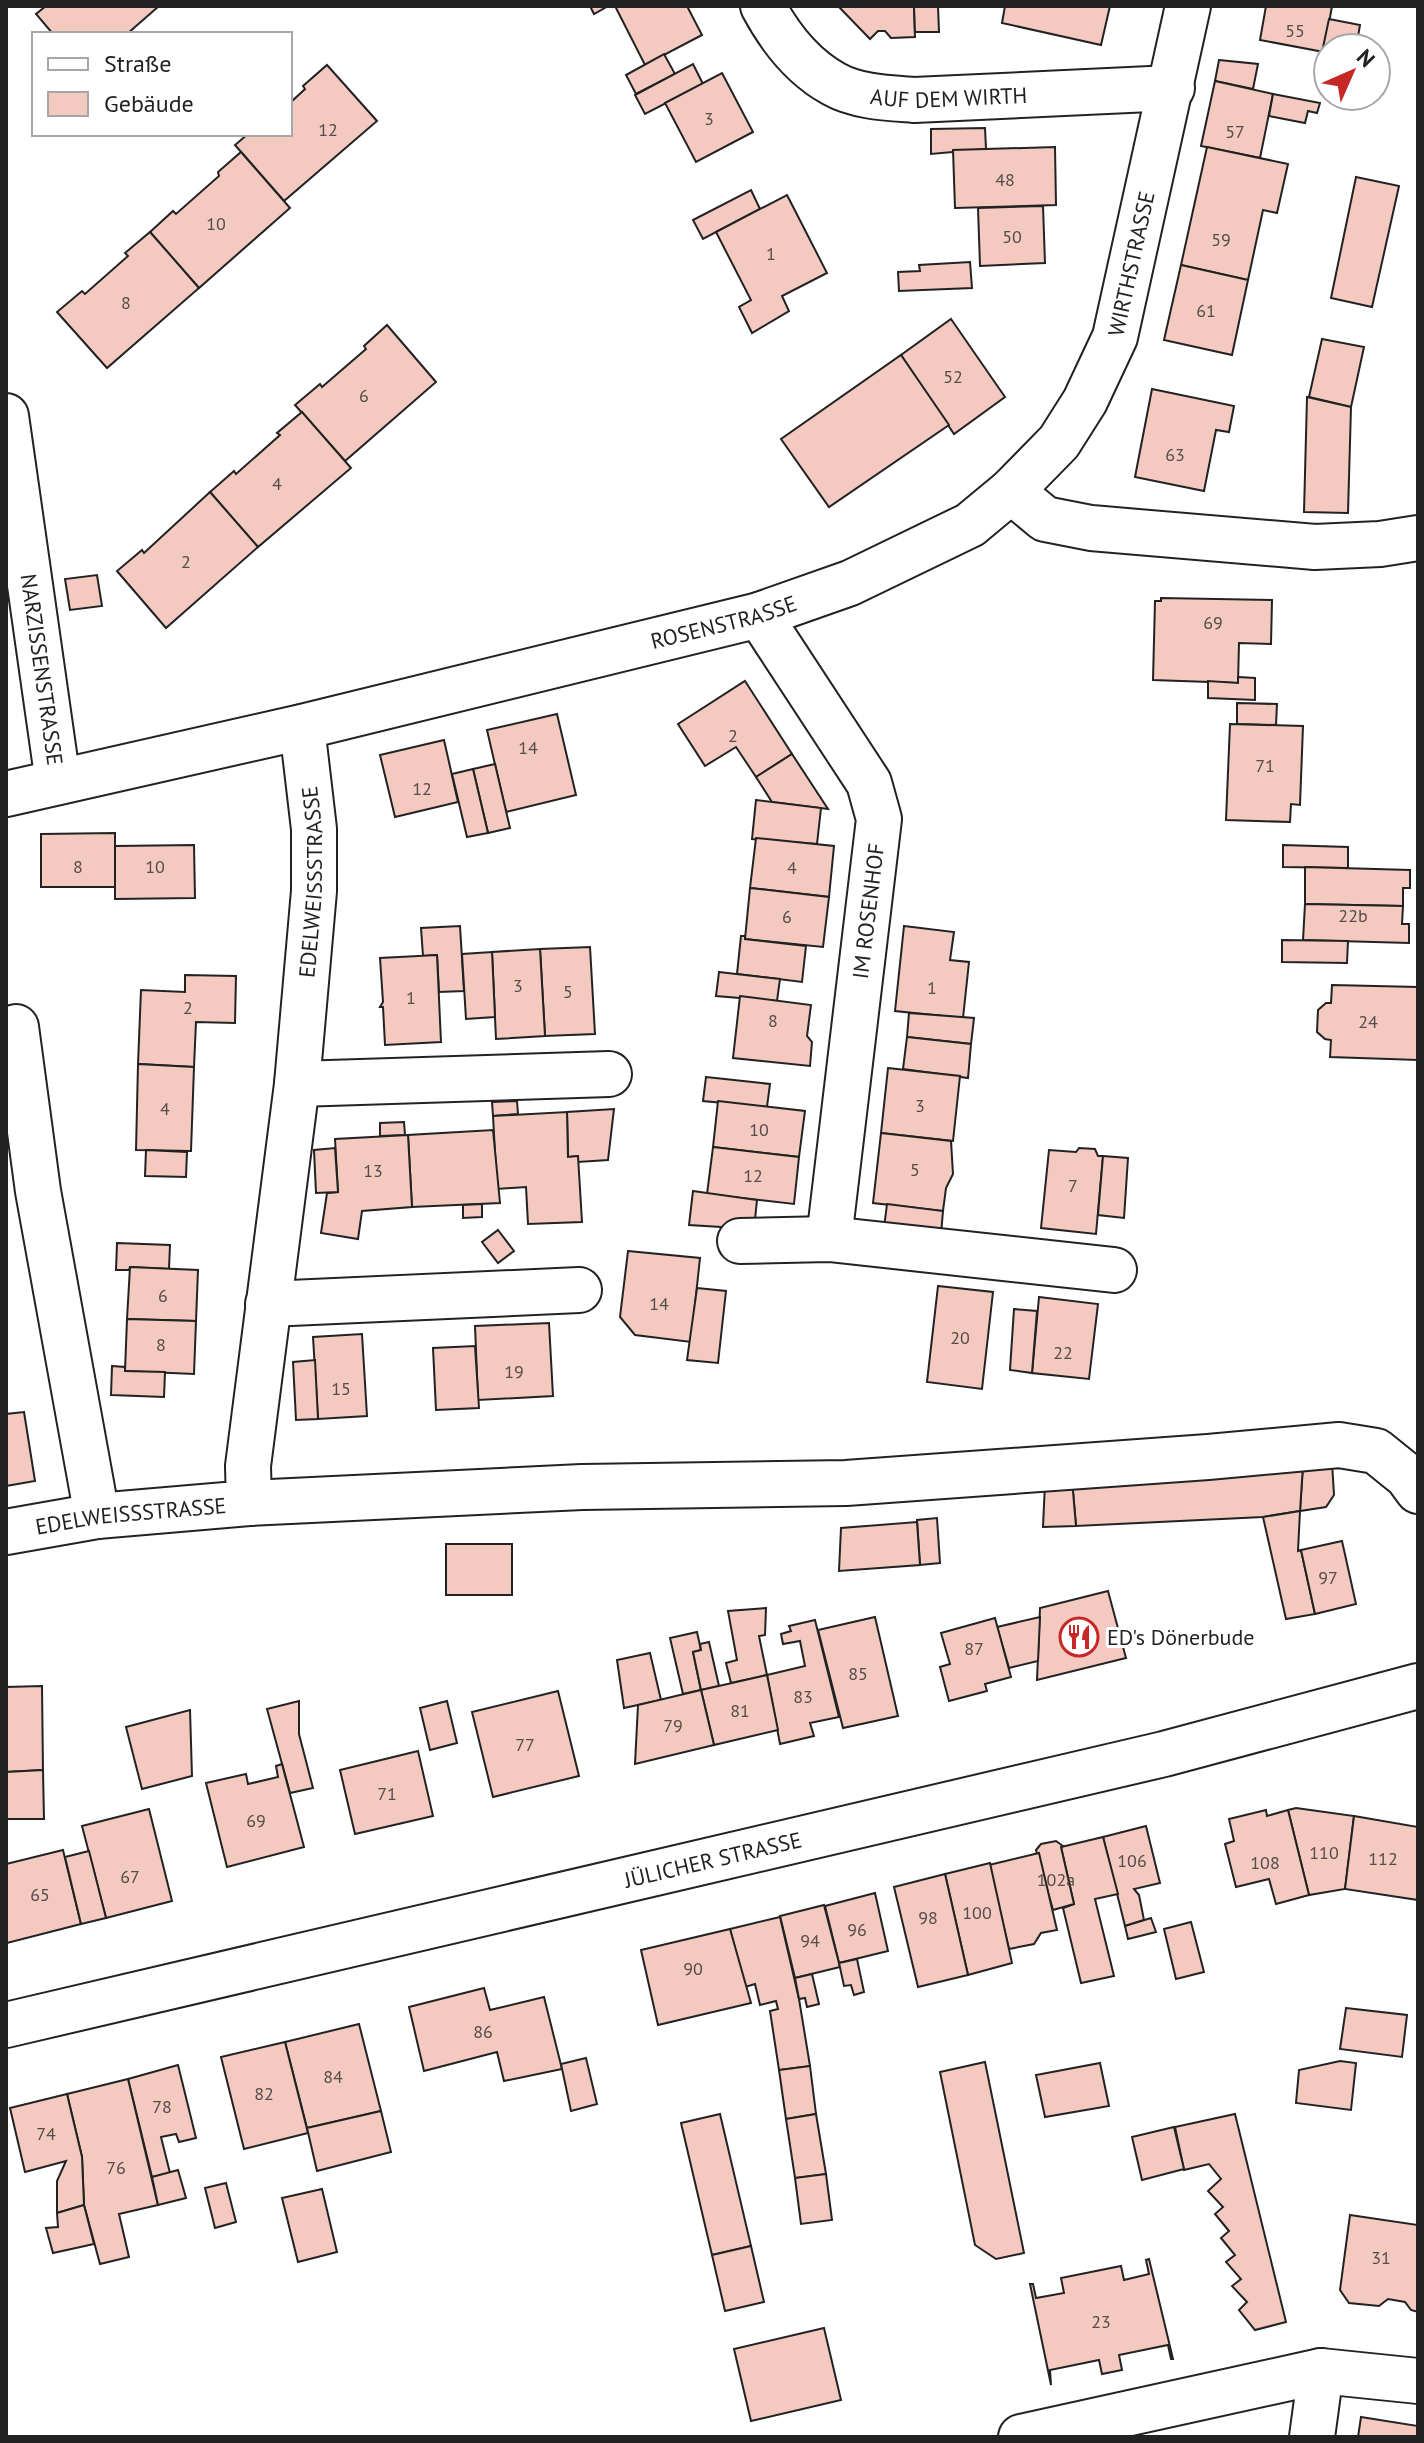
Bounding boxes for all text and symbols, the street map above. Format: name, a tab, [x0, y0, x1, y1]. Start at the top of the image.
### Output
house number: 55	[1285, 19, 1305, 42]
legend	[32, 32, 292, 136]
north arrow	[1312, 32, 1392, 112]
text: N	[1351, 43, 1381, 73]
text: Straße	[104, 48, 171, 79]
street label: AUF DEM WIRTH	[869, 81, 1028, 114]
text: Gebäude	[104, 88, 194, 119]
house number: 3	[704, 107, 714, 130]
house number: 12	[318, 118, 338, 141]
house number: 57	[1225, 120, 1245, 143]
house number: 48	[995, 168, 1015, 191]
street label: WIRTHSTRASSE	[1102, 188, 1161, 339]
house number: 10	[206, 212, 226, 235]
house number: 50	[1002, 225, 1022, 248]
house number: 59	[1211, 228, 1231, 251]
house number: 1	[766, 242, 776, 265]
house number: 8	[121, 291, 131, 314]
house number: 61	[1196, 299, 1216, 322]
house number: 52	[943, 365, 963, 388]
house number: 6	[359, 384, 369, 407]
house number: 63	[1165, 443, 1185, 466]
house number: 4	[272, 472, 282, 495]
house number: 2	[181, 550, 191, 573]
street label: NARZISSENSTRASSE	[15, 572, 69, 767]
street label: ROSENSTRASSE	[648, 589, 800, 655]
house number: 69	[1203, 611, 1223, 634]
house number: 2	[728, 724, 738, 747]
house number: 14	[518, 736, 538, 759]
house number: 71	[1255, 754, 1275, 777]
house number: 12	[412, 777, 432, 800]
street label: EDELWEISSSTRASSE	[292, 784, 328, 979]
street label: IM ROSENHOF	[846, 842, 890, 980]
house number: 8	[73, 855, 83, 878]
house number: 10	[145, 855, 165, 878]
house number: 4	[787, 856, 797, 879]
house number: 22b	[1338, 904, 1368, 927]
house number: 6	[782, 905, 792, 928]
house number: 3	[513, 974, 523, 997]
house number: 1	[927, 976, 937, 999]
house number: 5	[563, 980, 573, 1003]
house number: 1	[406, 986, 416, 1009]
house number: 2	[183, 996, 193, 1019]
house number: 8	[768, 1009, 778, 1032]
house number: 24	[1358, 1010, 1378, 1033]
house number: 3	[915, 1094, 925, 1117]
house number: 4	[160, 1097, 170, 1120]
house number: 10	[749, 1118, 769, 1141]
house number: 5	[910, 1158, 920, 1181]
house number: 13	[363, 1159, 383, 1182]
house number: 12	[743, 1164, 763, 1187]
house number: 7	[1068, 1174, 1078, 1197]
house number: 6	[158, 1284, 168, 1307]
house number: 14	[649, 1292, 669, 1315]
house number: 20	[950, 1326, 970, 1349]
house number: 8	[156, 1333, 166, 1356]
house number: 22	[1053, 1341, 1073, 1364]
house number: 19	[504, 1360, 524, 1383]
house number: 15	[331, 1377, 351, 1400]
street label: EDELWEISSSTRASSE	[33, 1491, 227, 1541]
house number: 97	[1318, 1566, 1338, 1589]
restaurant icon: ED's Dönerbude	[1058, 1616, 1100, 1658]
place label: ED's Dönerbude	[1107, 1623, 1255, 1651]
house number: 87	[964, 1637, 984, 1660]
house number: 85	[848, 1662, 868, 1685]
house number: 83	[793, 1685, 813, 1708]
house number: 81	[730, 1699, 750, 1722]
house number: 79	[663, 1714, 683, 1737]
house number: 77	[515, 1733, 535, 1756]
house number: 71	[377, 1782, 397, 1805]
house number: 69	[246, 1809, 266, 1832]
street label: JÜLICHER STRASSE	[621, 1825, 804, 1894]
house number: 110	[1309, 1841, 1339, 1864]
house number: 112	[1368, 1847, 1398, 1870]
house number: 106	[1117, 1849, 1147, 1872]
house number: 108	[1250, 1851, 1280, 1874]
house number: 67	[120, 1865, 140, 1888]
house number: 102a	[1037, 1868, 1075, 1891]
house number: 65	[30, 1883, 50, 1906]
house number: 100	[962, 1901, 992, 1924]
house number: 98	[918, 1906, 938, 1929]
house number: 96	[847, 1918, 867, 1941]
house number: 94	[800, 1929, 820, 1952]
house number: 90	[683, 1957, 703, 1980]
house number: 86	[473, 2020, 493, 2043]
house number: 84	[323, 2065, 343, 2088]
house number: 82	[254, 2082, 274, 2105]
house number: 78	[152, 2095, 172, 2118]
house number: 74	[36, 2122, 56, 2145]
house number: 76	[106, 2156, 126, 2179]
house number: 31	[1371, 2246, 1391, 2269]
house number: 23	[1091, 2310, 1111, 2333]

